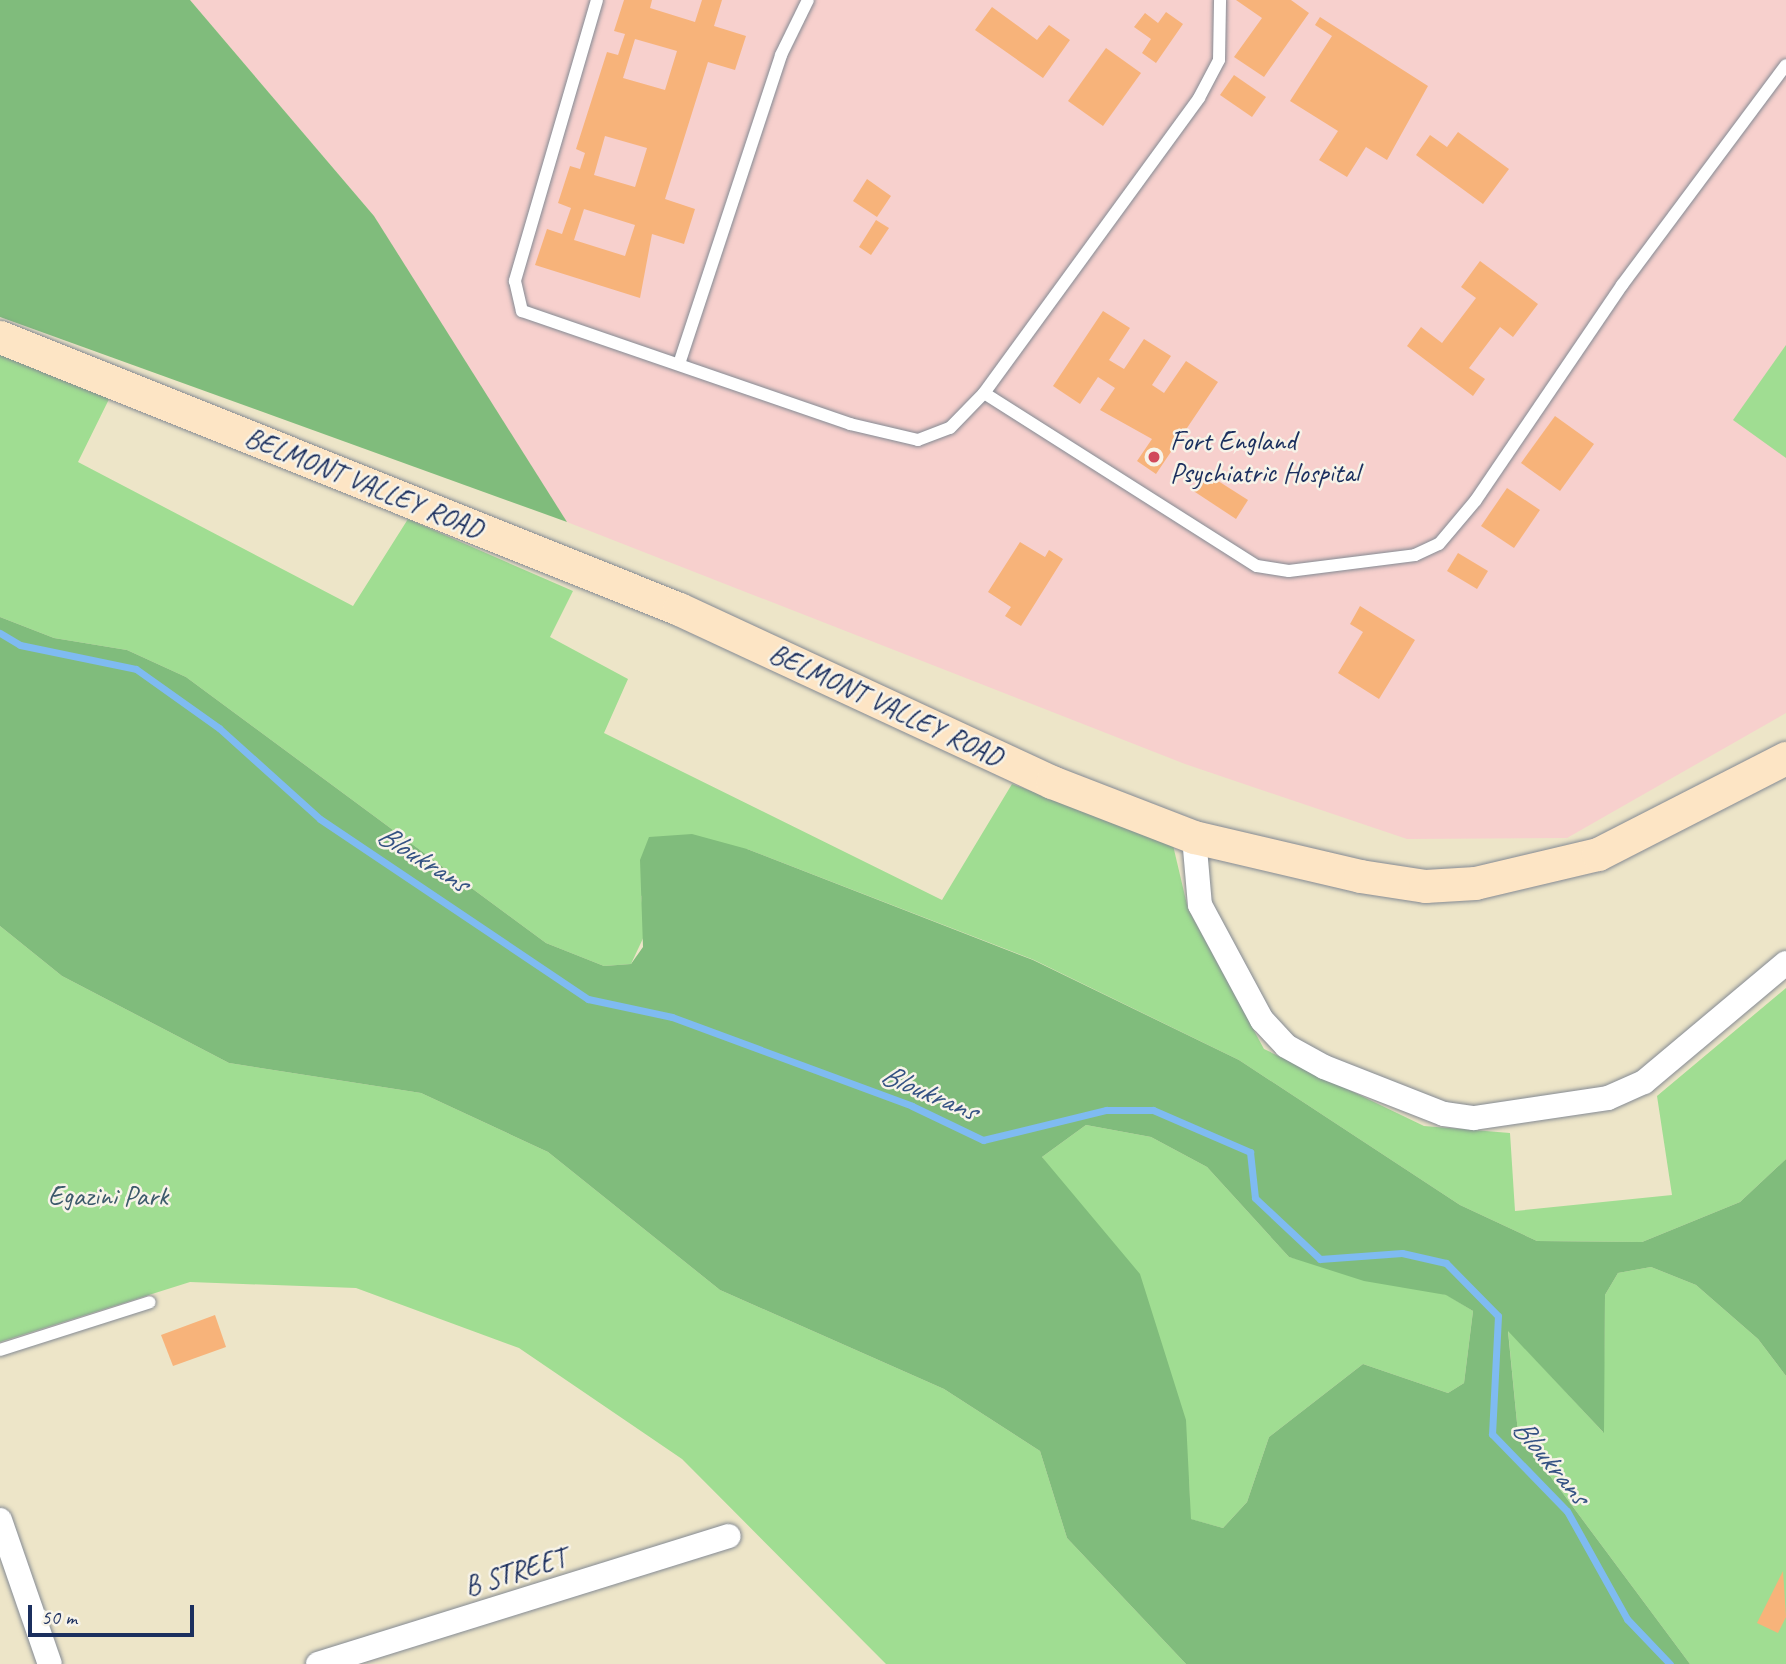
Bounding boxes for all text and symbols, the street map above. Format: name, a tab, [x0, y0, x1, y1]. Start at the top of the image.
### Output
street label: BELMONT VALLEY ROAD	[241, 420, 487, 546]
place label: Fort England Psychiatric Hospital	[1170, 424, 1359, 490]
marker: Fort England Psychiatric Hospital	[1144, 447, 1164, 467]
street label: BELMONT VALLEY ROAD	[765, 636, 1007, 774]
water label: Bloukrans	[371, 816, 475, 900]
water label: Bloukrans	[876, 1056, 982, 1128]
park label: Egazini Park	[48, 1179, 168, 1213]
water label: Bloukrans	[1505, 1411, 1597, 1511]
street label: B STREET	[460, 1541, 570, 1603]
scale bar	[32, 1590, 198, 1634]
text: 50 m	[41, 1604, 77, 1630]

